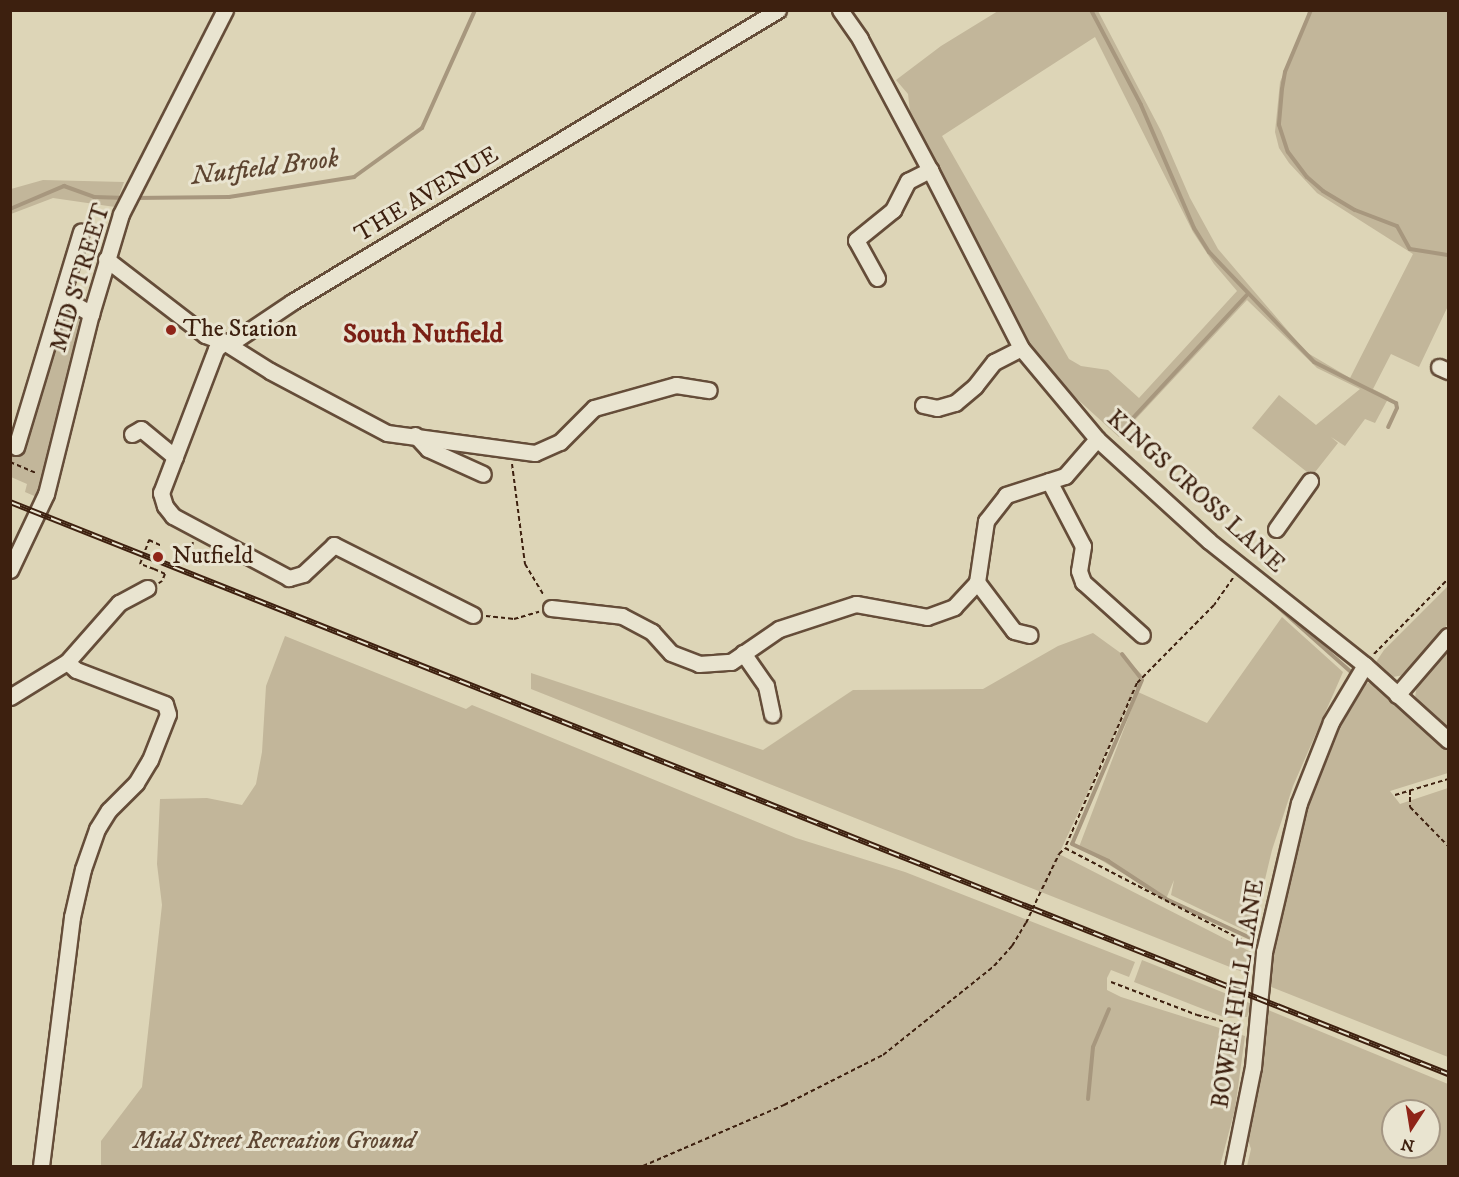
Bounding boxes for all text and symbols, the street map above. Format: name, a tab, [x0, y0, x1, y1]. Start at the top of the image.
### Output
street label: THE AVENUE	[350, 141, 504, 249]
water label: Nutfield Brook	[189, 143, 341, 193]
street label: MID STREET	[45, 200, 117, 356]
place label: The Station	[183, 316, 297, 344]
district label: South Nutfield	[343, 319, 503, 351]
marker: The Station	[164, 323, 178, 337]
street label: KINGS CROSS LANE	[1100, 405, 1290, 579]
place label: Nutfield	[172, 543, 253, 571]
marker: Nutfield	[149, 548, 167, 566]
street label: BOWER HILL LANE	[1207, 877, 1271, 1111]
north arrow	[1381, 1099, 1441, 1159]
park label: Midd Street Recreation Ground	[133, 1128, 415, 1156]
text: N	[1399, 1134, 1416, 1156]

